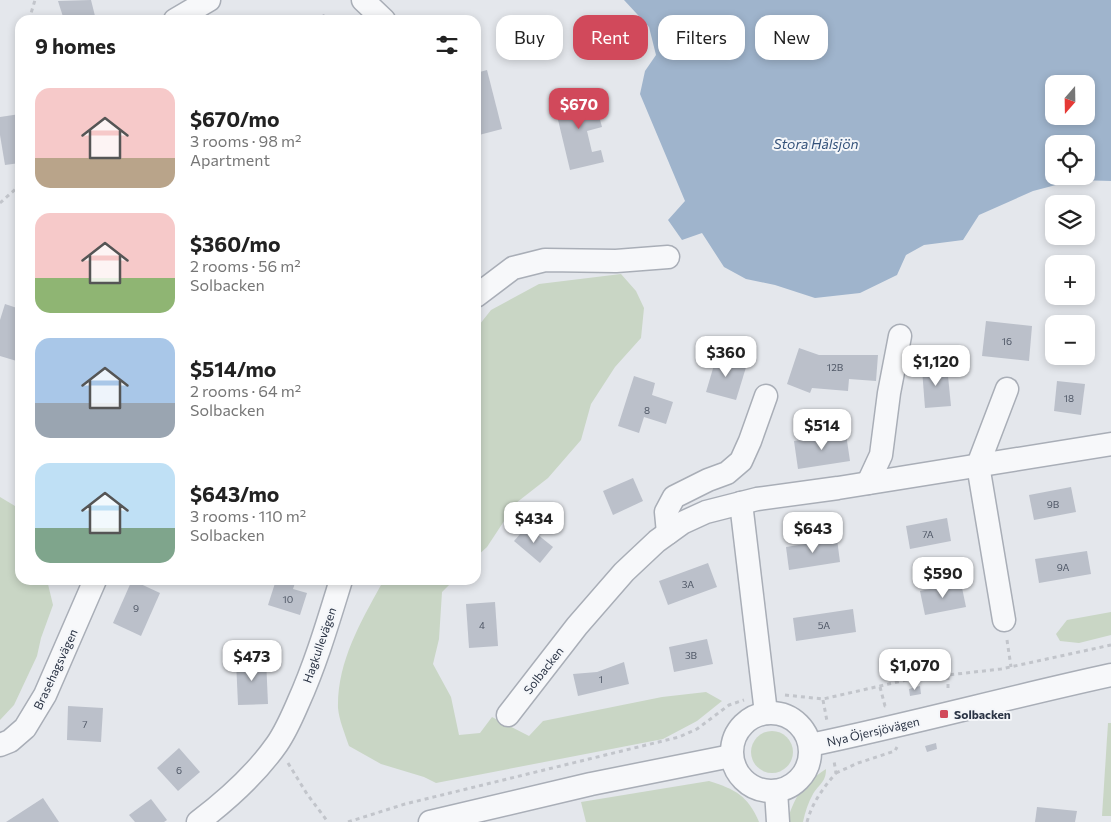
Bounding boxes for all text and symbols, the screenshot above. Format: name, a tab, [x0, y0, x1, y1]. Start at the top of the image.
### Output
chip: Buy	[496, 15, 563, 60]
chip: Rent	[573, 15, 648, 60]
chip: Filters	[658, 15, 745, 60]
chip: New	[755, 15, 828, 60]
icon: filters	[433, 31, 461, 59]
text: 9 homes	[35, 33, 116, 58]
north arrow	[1045, 75, 1095, 125]
map controls	[1045, 75, 1095, 365]
pin: $670	[549, 88, 609, 130]
text: $670	[560, 94, 598, 113]
text: $670/mo	[190, 106, 279, 131]
icon: home	[75, 108, 135, 168]
text: 3 rooms · 98 m²	[190, 131, 301, 150]
water label: Stora Hålsjön	[773, 135, 859, 152]
button: locate	[1045, 135, 1095, 185]
text: Apartment	[190, 150, 270, 169]
button: layers	[1045, 195, 1095, 245]
text: $360/mo	[190, 231, 280, 256]
icon: home	[75, 233, 135, 293]
button: +	[1045, 255, 1095, 305]
text: 2 rooms · 56 m²	[190, 256, 301, 275]
text: Solbacken	[190, 275, 265, 294]
button: −	[1045, 315, 1095, 365]
house number: 16	[1002, 335, 1012, 347]
pin: $360	[696, 336, 756, 378]
text: $360	[706, 342, 746, 361]
pin: $1,120	[895, 344, 977, 387]
text: $1,120	[913, 351, 959, 370]
text: $514/mo	[190, 356, 276, 381]
icon: home	[75, 358, 135, 418]
house number: 12B	[827, 361, 844, 373]
text: 2 rooms · 64 m²	[190, 381, 301, 400]
house number: 18	[1064, 392, 1074, 404]
text: Solbacken	[190, 400, 265, 419]
house number: 8	[644, 404, 650, 416]
pin: $514	[792, 408, 852, 451]
text: $514	[804, 415, 840, 434]
text: $643/mo	[190, 481, 279, 506]
icon: home	[75, 483, 135, 543]
house number: 9B	[1047, 498, 1060, 510]
pin: $434	[504, 502, 564, 544]
text: 3 rooms · 110 m²	[190, 506, 306, 525]
text: $434	[515, 508, 553, 527]
pin: $643	[783, 512, 843, 554]
text: $643	[794, 518, 832, 537]
text: Solbacken	[190, 525, 265, 544]
house number: 7A	[922, 528, 934, 540]
pin: $590	[913, 556, 973, 599]
house number: 9A	[1057, 561, 1069, 573]
text: $590	[923, 563, 963, 582]
house number: 3A	[682, 578, 694, 590]
house number: 10	[283, 593, 293, 605]
house number: 9	[133, 602, 139, 614]
street label: Hagkullevägen	[300, 605, 338, 685]
house number: 4	[479, 619, 485, 631]
house number: 5A	[818, 619, 830, 631]
street label: Brasehagsvägen	[30, 626, 80, 712]
pin: $473	[222, 640, 282, 682]
street label: Solbacken	[520, 644, 566, 696]
text: $473	[234, 646, 270, 665]
pin: $1,070	[874, 648, 956, 691]
house number: 3B	[685, 649, 698, 661]
text: $1,070	[890, 655, 940, 674]
house number: 1	[599, 673, 603, 685]
place label: Solbacken	[954, 707, 1011, 721]
marker: Solbacken	[938, 708, 950, 720]
street label: Nya Öjersjövägen	[825, 714, 921, 748]
house number: 7	[82, 718, 88, 730]
house number: 6	[176, 764, 182, 776]

